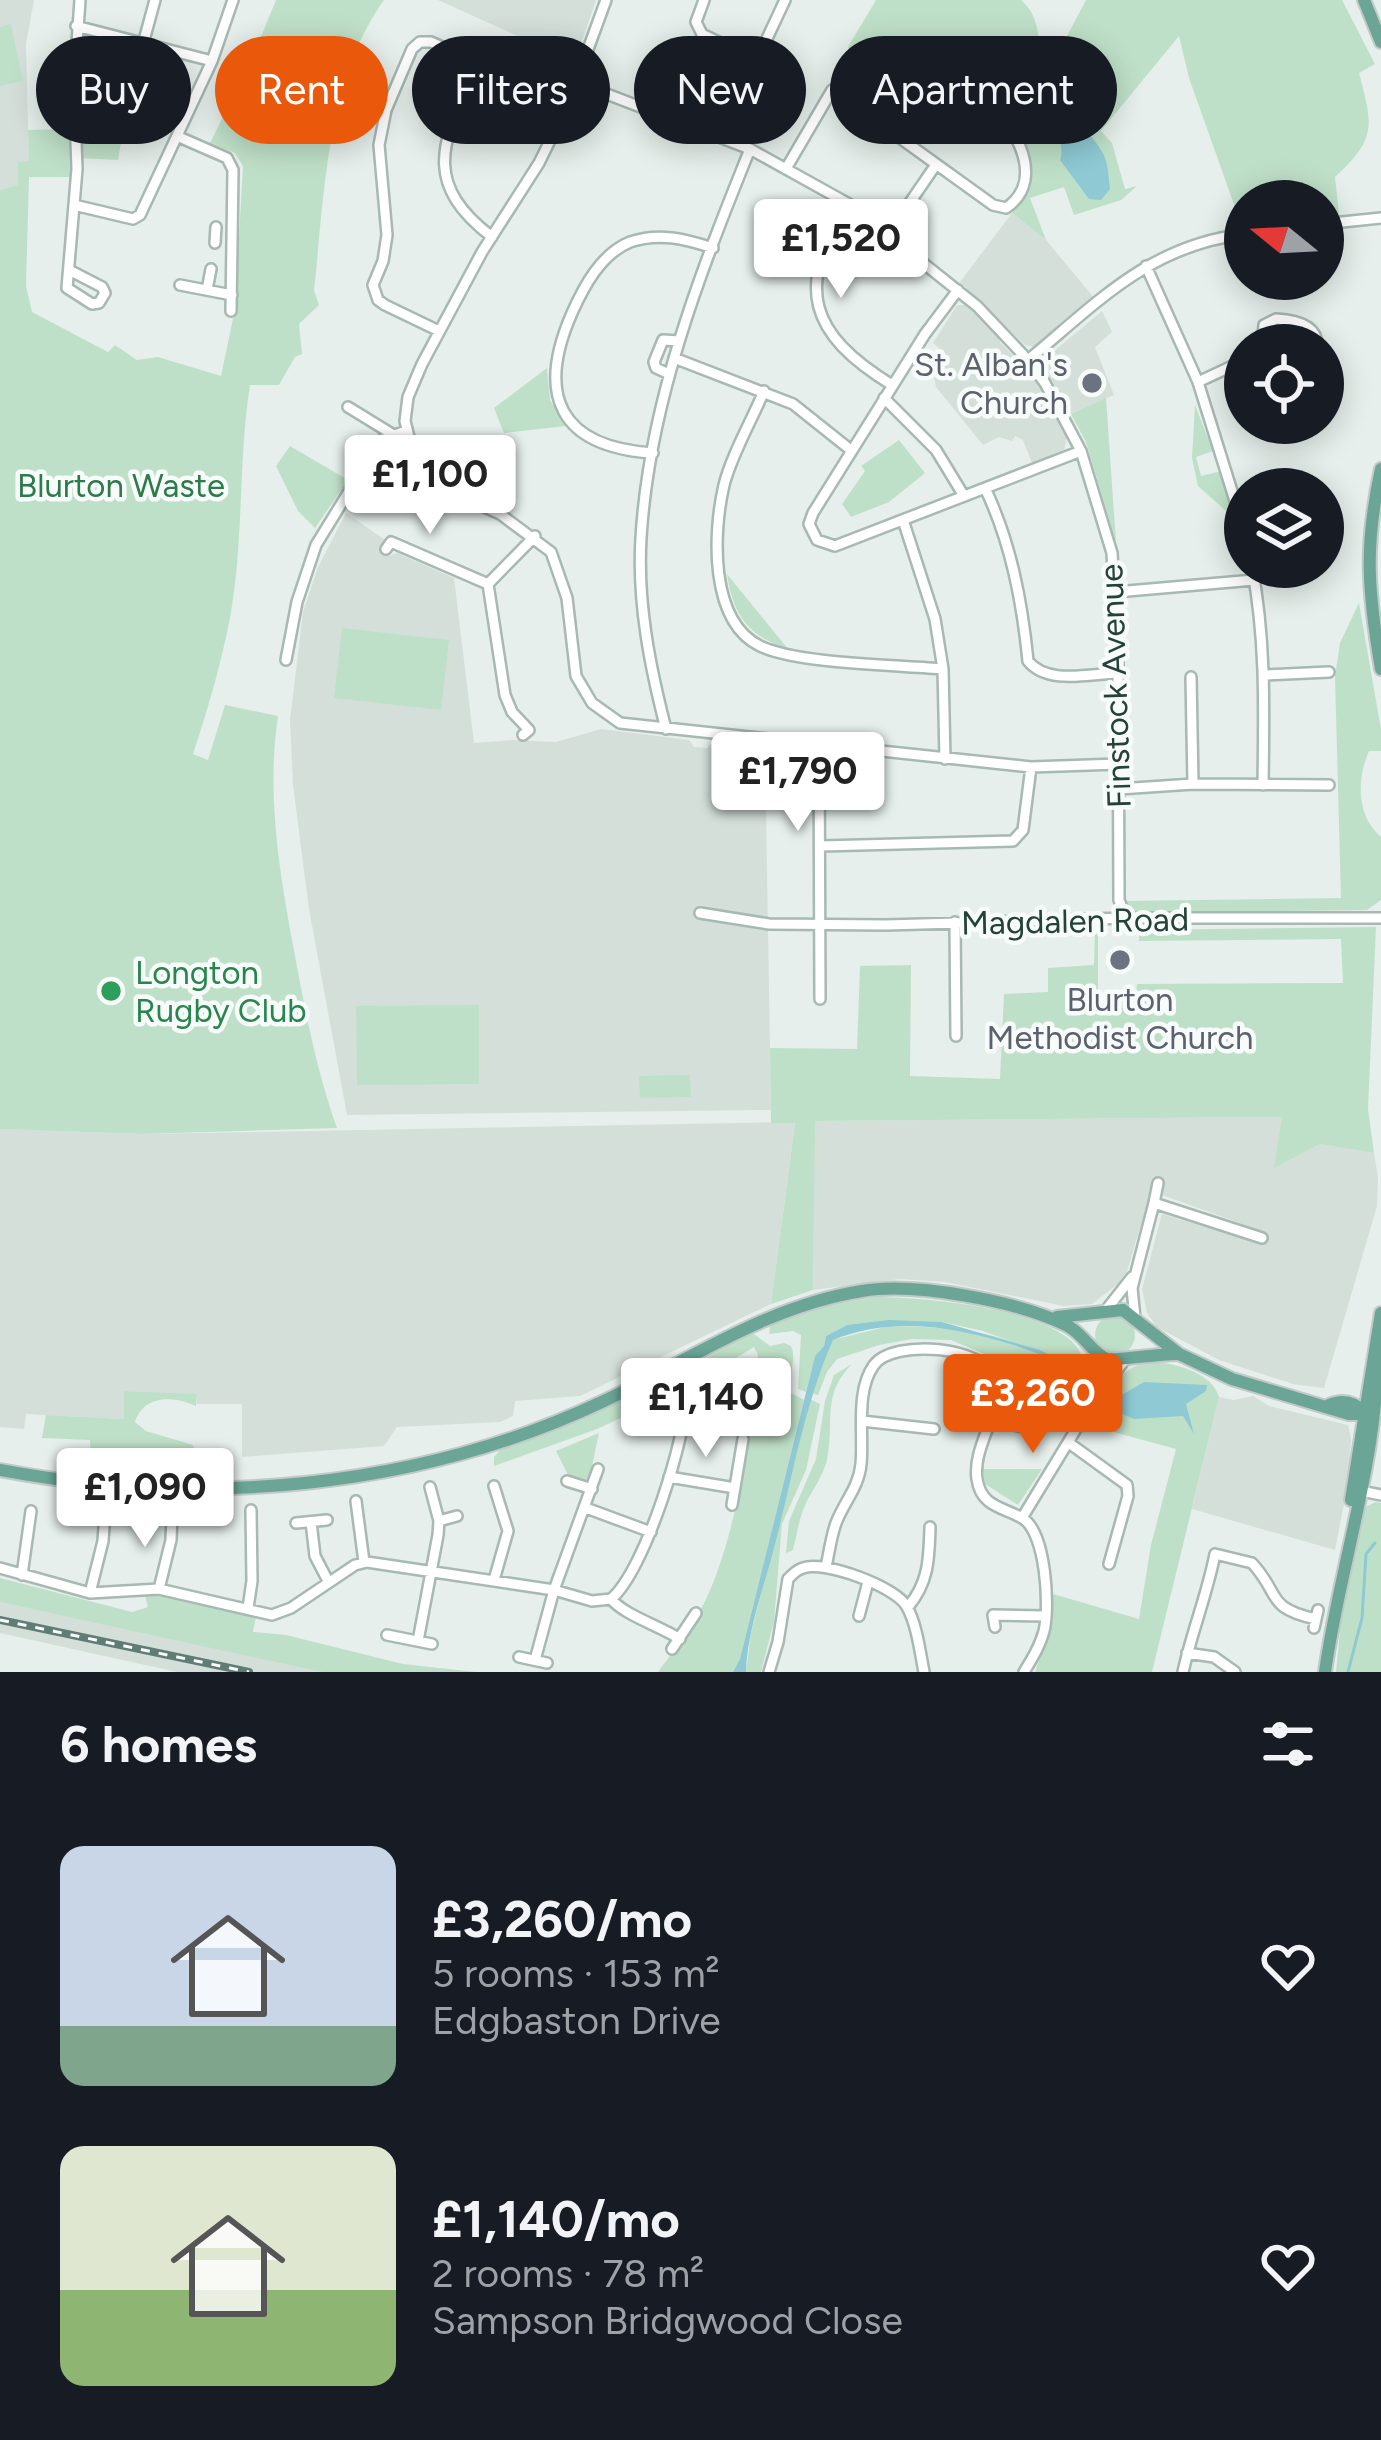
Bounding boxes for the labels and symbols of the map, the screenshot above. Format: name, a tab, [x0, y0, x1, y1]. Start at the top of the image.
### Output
north arrow	[1224, 180, 1344, 300]
pin: £1,520	[743, 199, 939, 301]
place label: St. Alban's Church	[914, 345, 1068, 422]
marker: St. Alban's Church	[1079, 370, 1105, 396]
pin: £1,100	[332, 435, 528, 537]
park label: Blurton Waste	[17, 466, 225, 505]
street label: Finstock Avenue	[1091, 563, 1139, 809]
pin: £1,790	[700, 732, 896, 834]
street label: Magdalen Road	[961, 900, 1189, 942]
marker: Blurton Methodist Church	[1107, 947, 1133, 973]
place label: Longton Rugby Club	[135, 953, 307, 1030]
marker: Longton Rugby Club	[98, 978, 124, 1004]
place label: Blurton Methodist Church	[986, 980, 1254, 1057]
pin: £3,260	[935, 1354, 1131, 1456]
pin: £1,140	[608, 1358, 804, 1460]
pin: £1,090	[47, 1448, 243, 1550]

